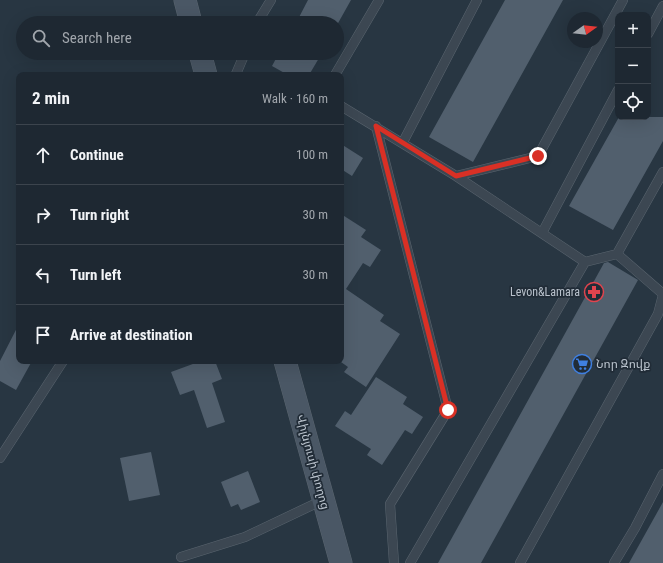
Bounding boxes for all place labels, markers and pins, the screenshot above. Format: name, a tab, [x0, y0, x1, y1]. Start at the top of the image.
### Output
pharmacy icon: Levon&Lamara	[583, 281, 605, 303]
place label: Levon&Lamara	[510, 285, 580, 299]
supermarket icon: Նոր Զովք	[571, 353, 593, 375]
place label: Նոր Զովք	[596, 357, 650, 371]

